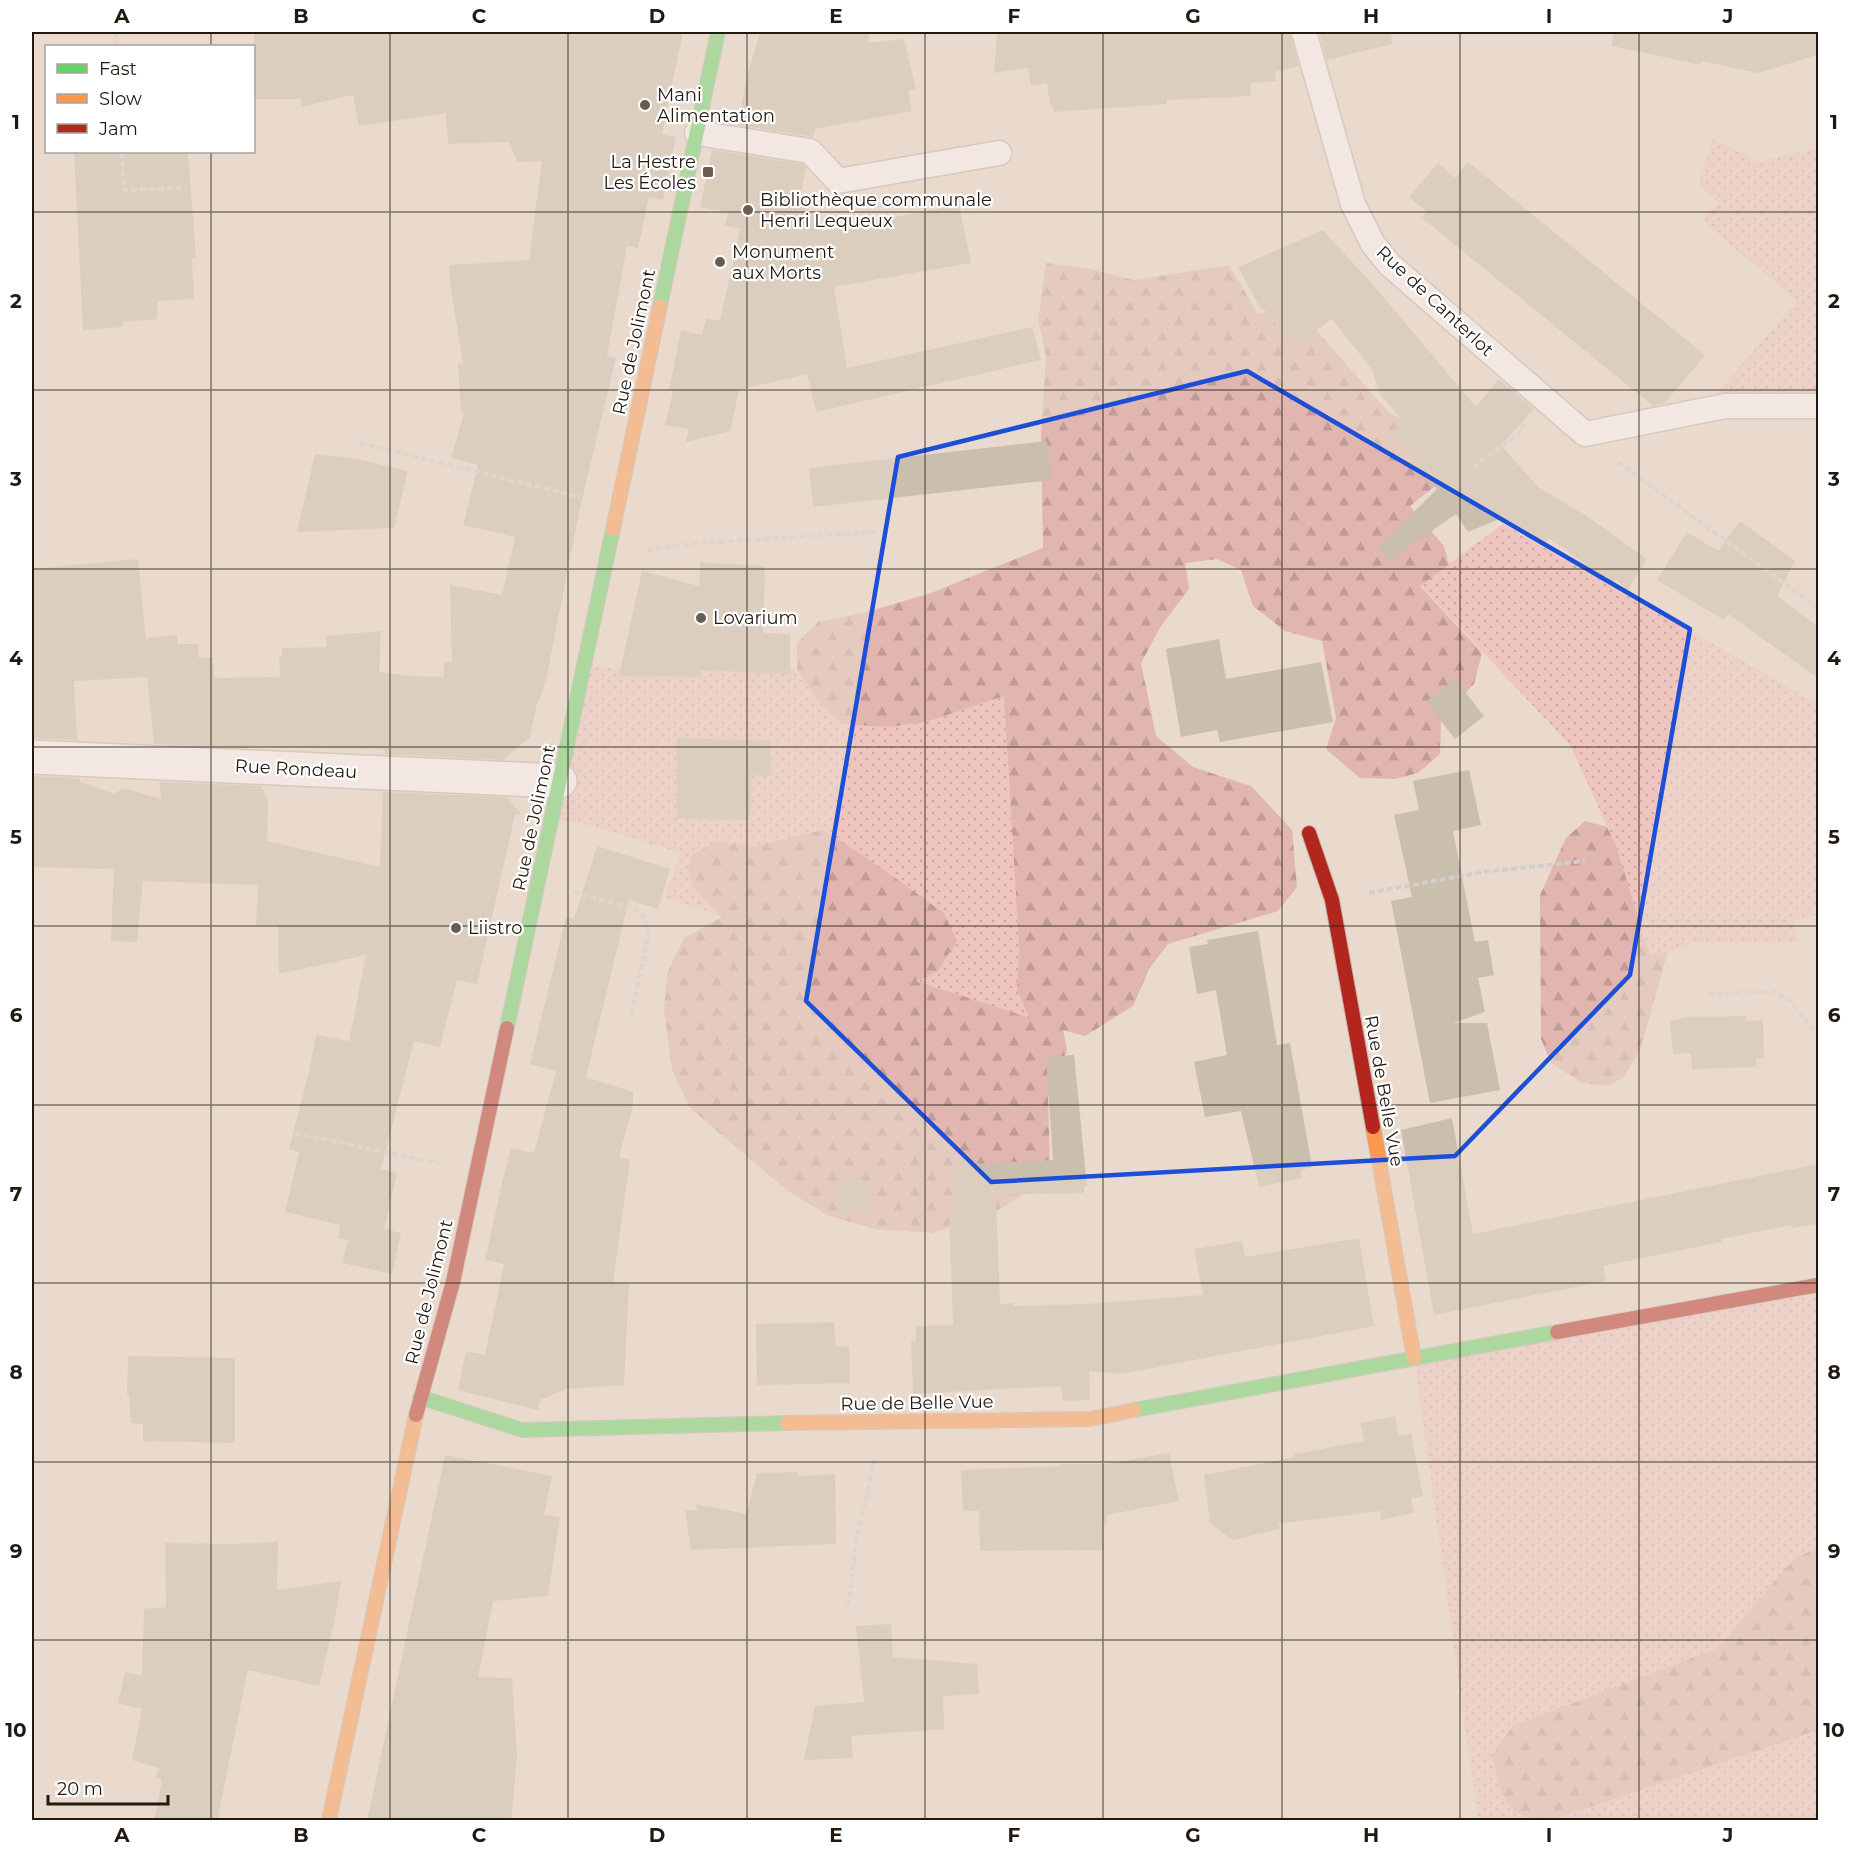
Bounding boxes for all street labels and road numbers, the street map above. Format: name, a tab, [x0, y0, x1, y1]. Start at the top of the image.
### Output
street label: Rue de Canterlot	[1372, 241, 1498, 361]
street label: Rue de Jolimont	[608, 267, 660, 417]
street label: Rue de Jolimont	[508, 743, 560, 893]
street label: Rue Rondeau	[234, 755, 358, 783]
street label: Rue de Belle Vue	[1360, 1014, 1408, 1168]
street label: Rue de Jolimont	[400, 1217, 458, 1367]
street label: Rue de Belle Vue	[840, 1391, 994, 1415]

